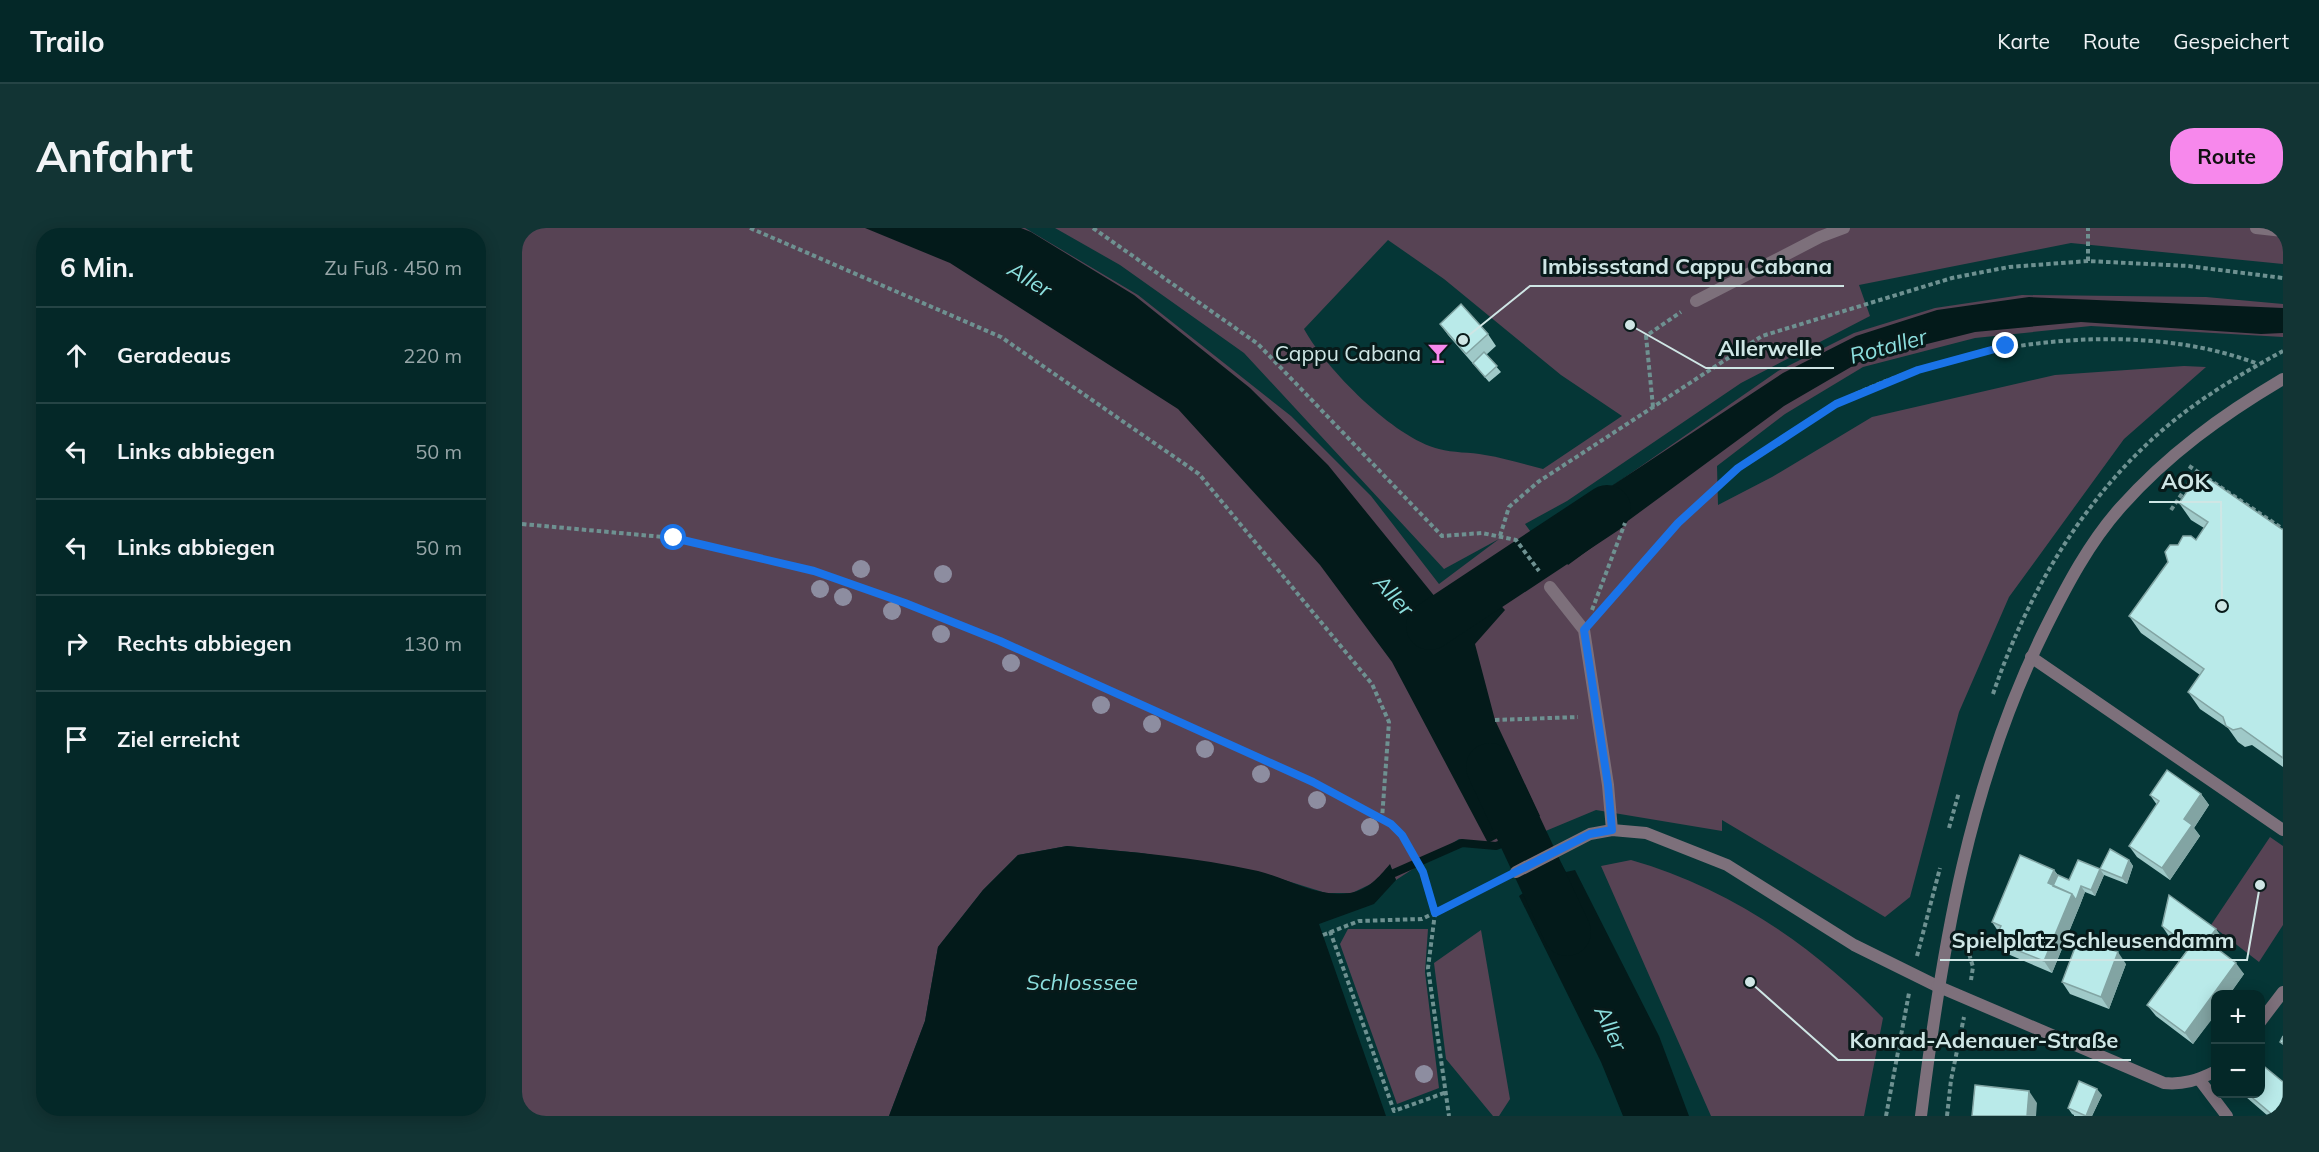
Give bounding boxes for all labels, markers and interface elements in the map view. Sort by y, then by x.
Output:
text: Trailo [30,24,105,59]
text: Karte [1997,28,2050,54]
text: Route [2083,28,2140,54]
text: Gespeichert [2173,28,2289,54]
button: Route [2170,128,2283,184]
text: Anfahrt [36,130,193,183]
callout: Imbissstand Cappu Cabana [1530,246,1844,286]
text: 6 Min. [60,251,134,284]
text: Imbissstand Cappu Cabana [1542,252,1832,280]
water label: Aller [1002,254,1058,304]
text: Zu Fuß · 450 m [324,255,462,280]
water label: Rotaller [1846,322,1931,370]
callout: Allerwelle [1706,328,1834,368]
route end [1992,332,2018,358]
text: Allerwelle [1718,334,1822,362]
icon: ahead [60,339,93,372]
place label: Cappu Cabana [1275,340,1421,366]
text: Geradeaus [117,341,231,369]
bar icon: Cappu Cabana [1426,341,1450,365]
text: 220 m [403,343,462,368]
icon: left [60,435,93,468]
text: Links abbiegen [117,437,275,465]
text: 50 m [415,439,462,464]
callout: AOK [2149,462,2221,502]
text: AOK [2161,467,2210,495]
route start [660,524,686,550]
icon: left [60,531,93,564]
text: Links abbiegen [117,533,275,561]
text: 50 m [415,535,462,560]
water label: Aller [1367,568,1421,622]
icon: right [60,627,93,660]
text: Rechts abbiegen [117,629,292,657]
text: 130 m [403,631,462,656]
icon: arrive [60,723,93,756]
text: Ziel erreicht [117,725,240,753]
callout: Spielplatz Schleusendamm [1940,920,2247,960]
text: Spielplatz Schleusendamm [1951,926,2235,954]
water label: Schlosssee [1026,968,1138,996]
map controls [2211,990,2265,1098]
button: + [2211,990,2265,1044]
water label: Aller [1588,1000,1634,1056]
callout: Konrad-Adenauer-Straße [1838,1020,2131,1060]
text: Konrad-Adenauer-Straße [1850,1026,2118,1054]
button: − [2211,1044,2265,1098]

